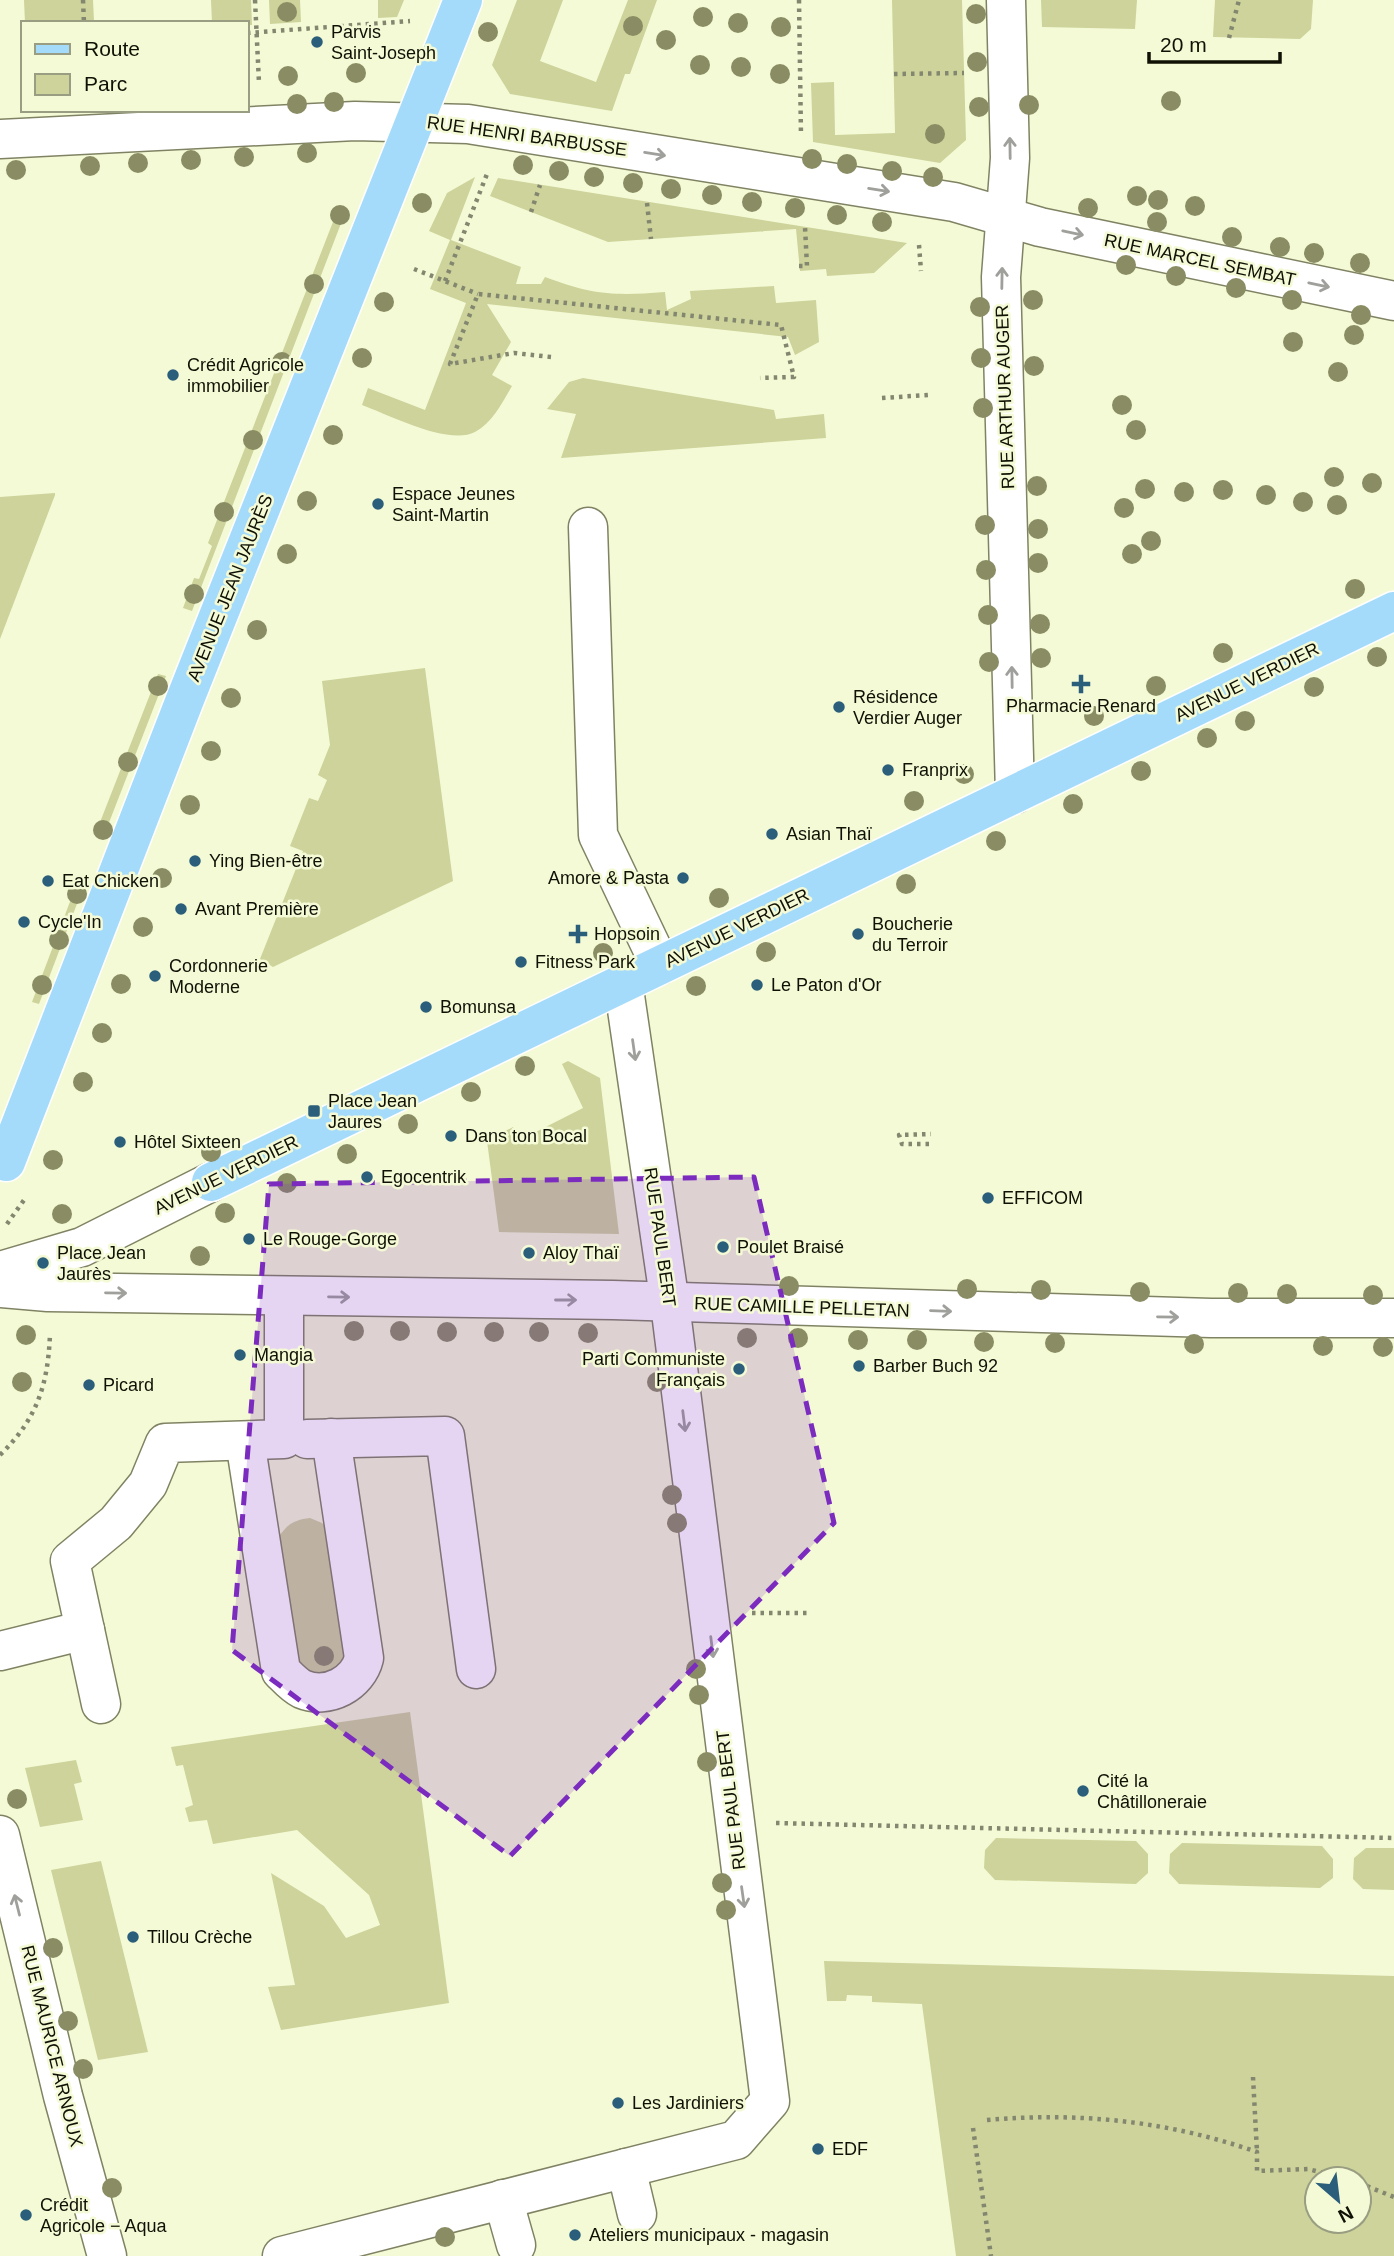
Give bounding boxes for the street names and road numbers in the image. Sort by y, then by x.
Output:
street label: RUE HENRI BARBUSSE [426,112,628,160]
street label: RUE MARCEL SEMBAT [1103,230,1297,290]
street label: RUE ARTHUR AUGER [992,304,1018,490]
street label: AVENUE JEAN JAURÈS [183,492,277,684]
street label: AVENUE VERDIER [1172,638,1322,726]
street label: AVENUE VERDIER [662,884,812,972]
street label: AVENUE VERDIER [151,1131,301,1219]
street label: RUE PAUL BERT [640,1166,680,1308]
street label: RUE CAMILLE PELLETAN [694,1293,910,1321]
street label: RUE PAUL BERT [712,1729,750,1871]
street label: RUE MAURICE ARNOUX [17,1943,87,2149]

